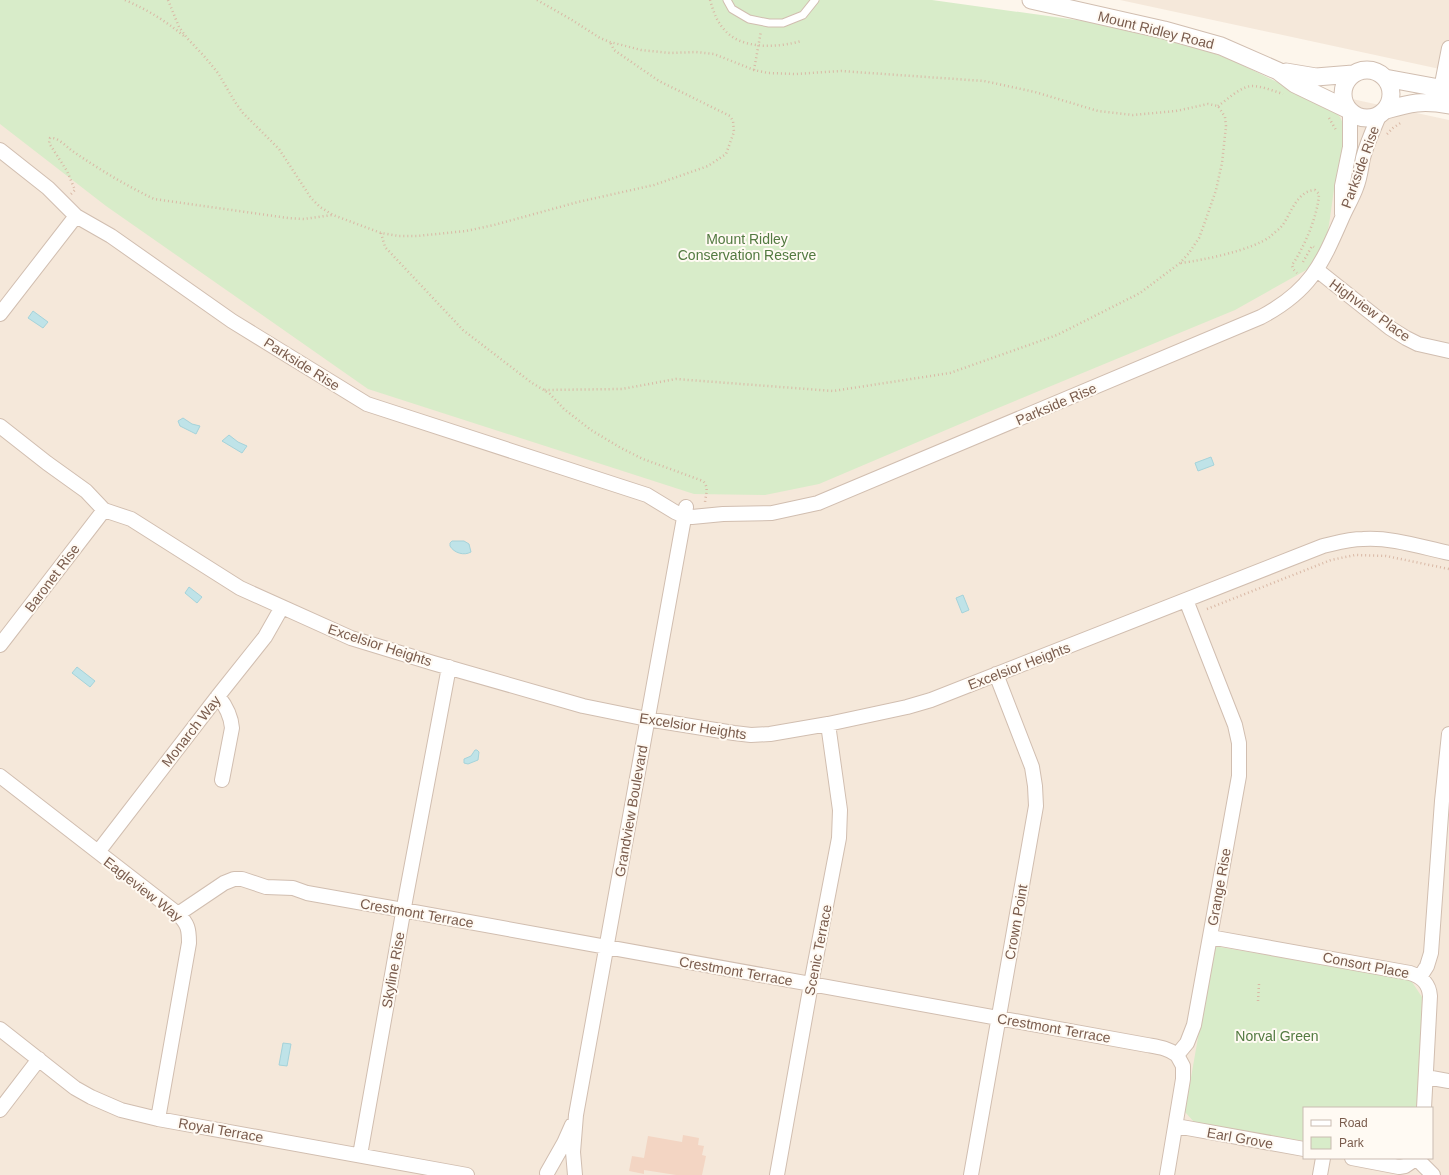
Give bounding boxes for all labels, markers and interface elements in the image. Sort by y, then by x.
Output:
street label: Mount Ridley Road [1096,8,1216,52]
street label: Parkside Rise [1338,123,1382,210]
park label: Mount Ridley Conservation Reserve [678,231,816,263]
street label: Highview Place [1327,275,1414,345]
street label: Parkside Rise [261,334,343,394]
street label: Parkside Rise [1013,380,1099,428]
street label: Baronet Rise [21,541,83,615]
street label: Excelsior Heights [326,621,434,669]
street label: Excelsior Heights [966,639,1072,693]
street label: Monarch Way [158,692,224,770]
street label: Excelsior Heights [638,710,748,742]
street label: Grandview Boulevard [611,744,651,878]
street label: Grange Rise [1204,847,1234,927]
street label: Eagleview Way [101,853,185,925]
street label: Crown Point [1001,883,1031,961]
street label: Crestmont Terrace [359,895,475,931]
street label: Scenic Terrace [801,903,835,997]
street label: Skyline Rise [378,930,408,1009]
street label: Consort Place [1321,949,1411,981]
street label: Crestmont Terrace [678,953,794,989]
street label: Crestmont Terrace [996,1010,1112,1046]
park label: Norval Green [1235,1028,1319,1044]
legend [1303,1107,1433,1159]
street label: Royal Terrace [177,1115,265,1145]
text: Road [1339,1116,1368,1130]
street label: Earl Grove [1206,1124,1275,1152]
text: Park [1339,1136,1365,1150]

